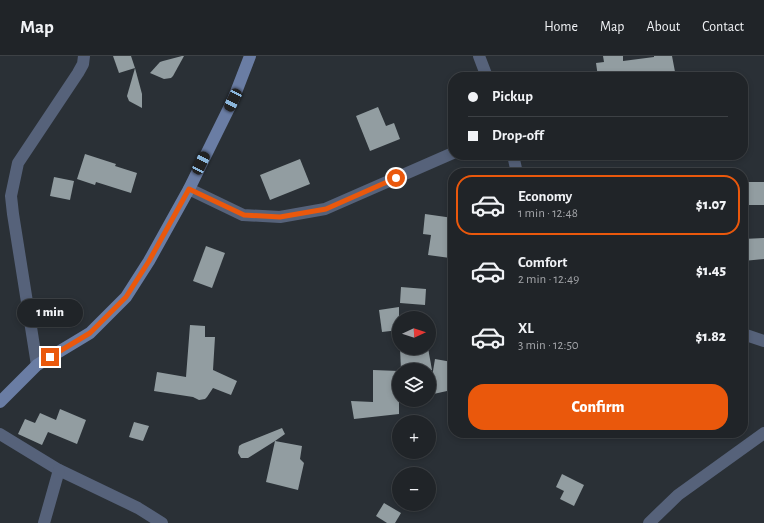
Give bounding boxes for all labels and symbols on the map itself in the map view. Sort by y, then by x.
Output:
car [222,87,244,113]
car [190,150,212,176]
route start [387,169,405,187]
callout: 1 min [17,299,83,327]
north arrow [392,311,436,355]
route end [41,348,59,366]

